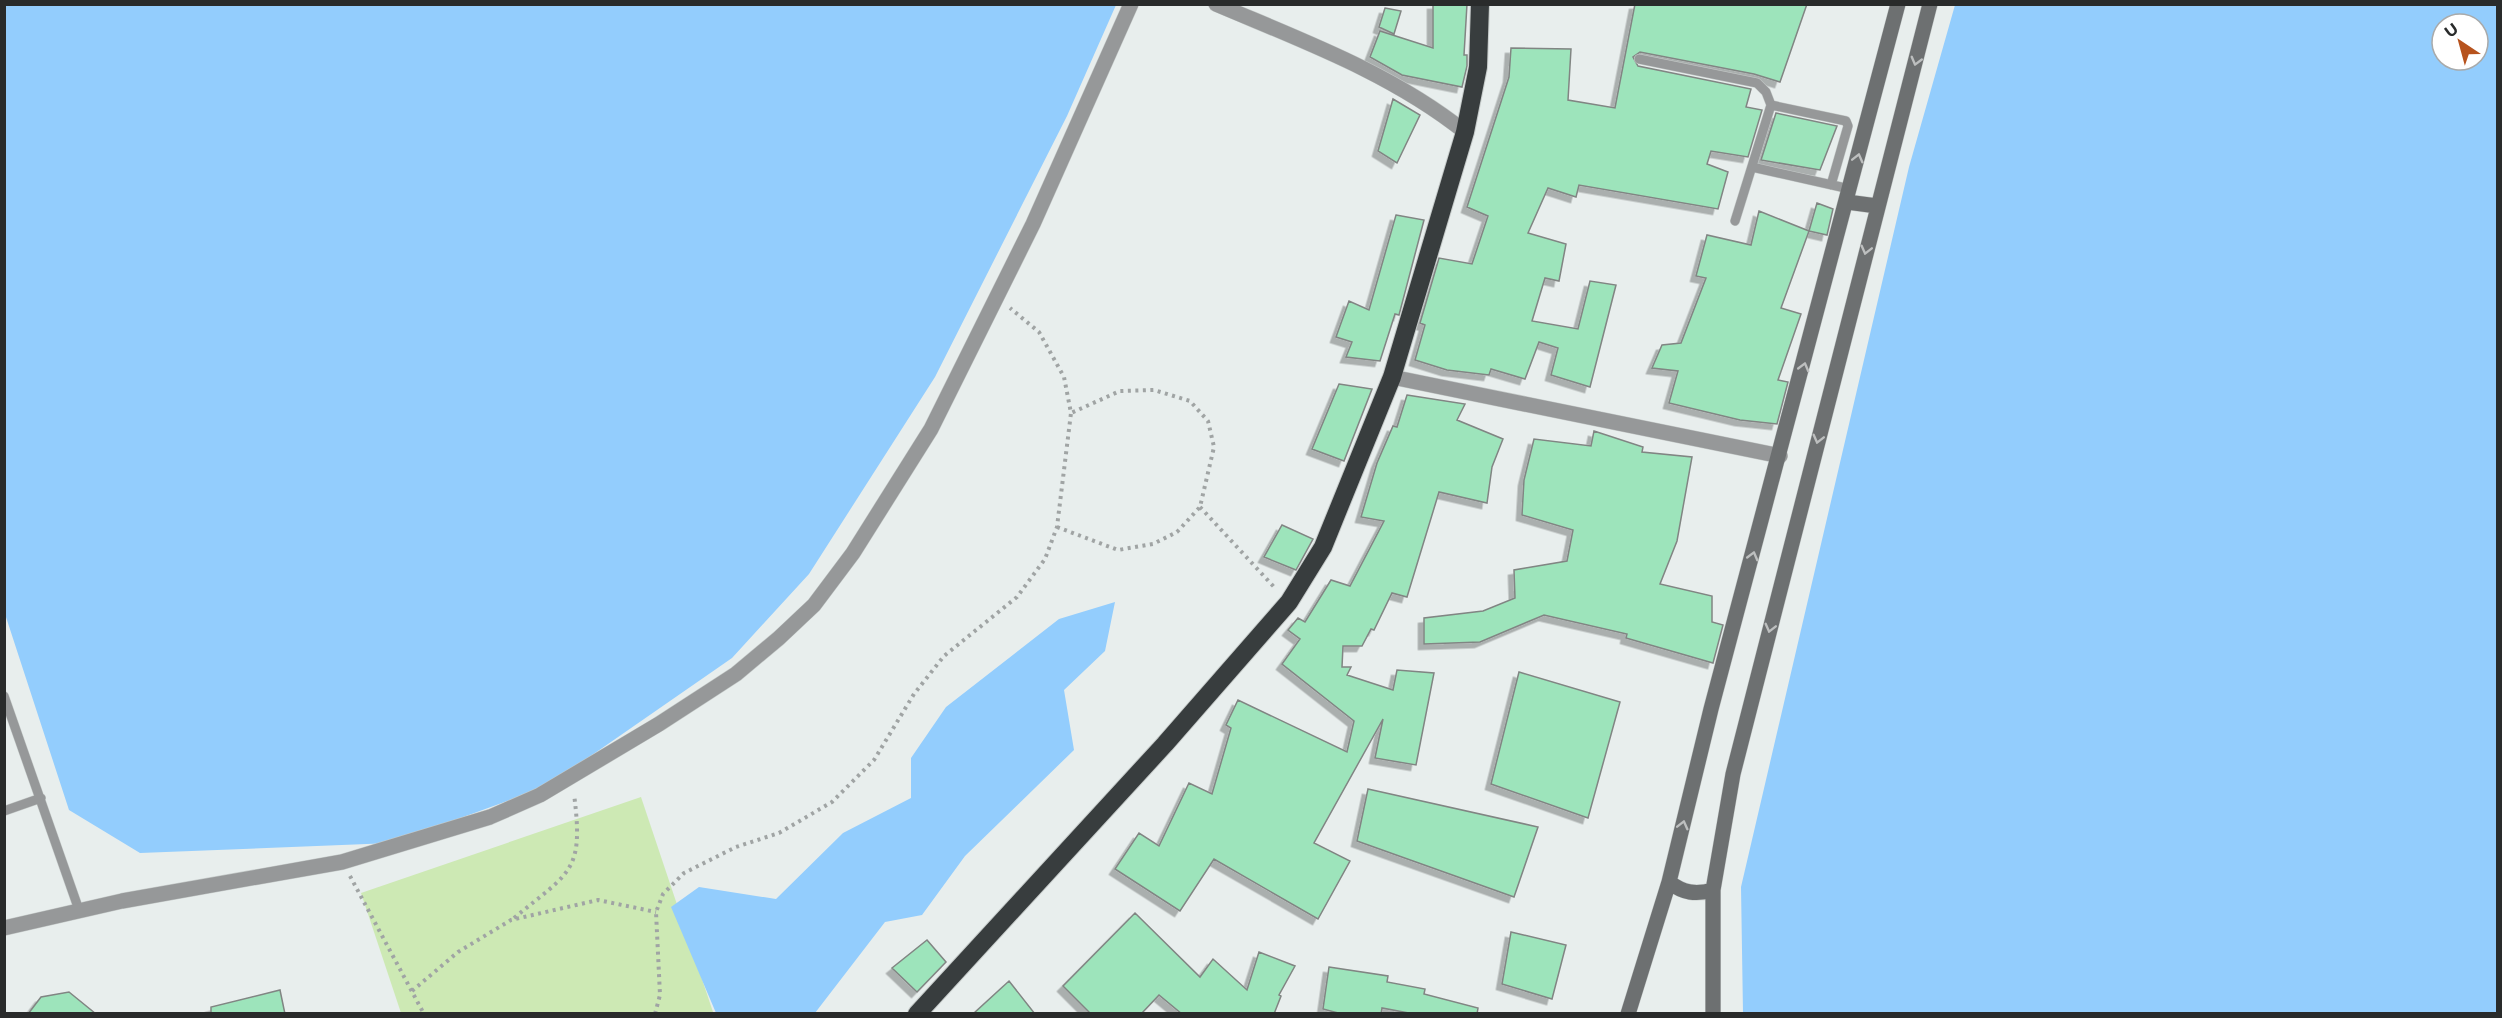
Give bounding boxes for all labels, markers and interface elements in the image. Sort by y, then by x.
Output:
north arrow [2430,12,2490,72]
text: U [2441,19,2462,42]
one-way arrow [1910,56,1923,66]
one-way arrow [1851,153,1863,164]
one-way arrow [1861,245,1874,255]
one-way arrow [1796,362,1809,372]
one-way arrow [1812,433,1825,443]
one-way arrow [1746,551,1759,561]
one-way arrow [1764,622,1777,632]
one-way arrow [1675,821,1688,831]

